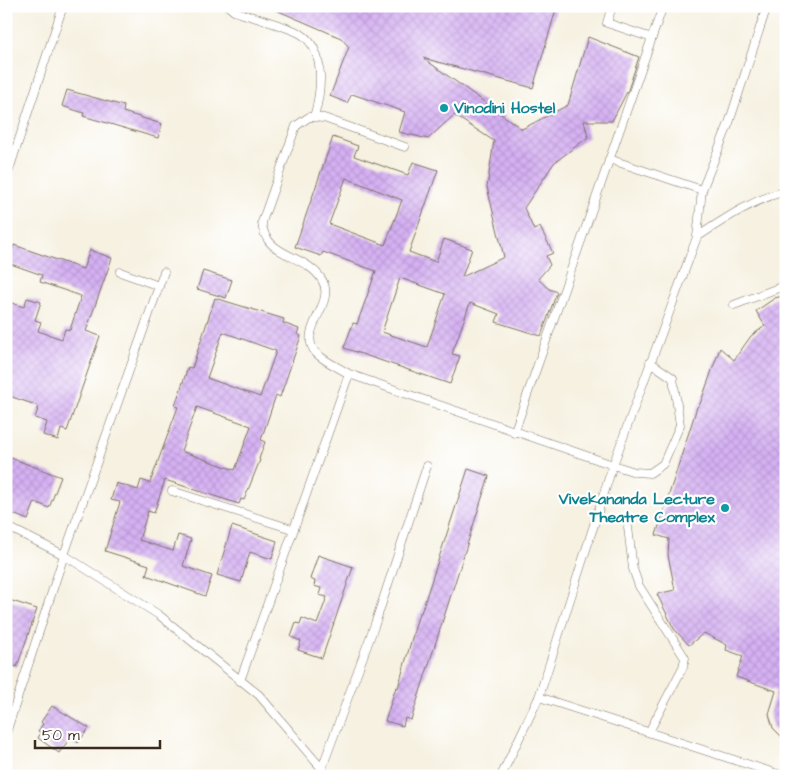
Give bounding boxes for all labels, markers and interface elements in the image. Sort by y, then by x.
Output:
place label: Vinodini Hostel [453,97,556,119]
marker: Vinodini Hostel [438,102,450,114]
place label: Vivekananda Lecture Theatre Complex [558,488,715,528]
marker: Vivekananda Lecture Theatre Complex [719,502,731,514]
scale bar [35,717,160,749]
text: 50 m [42,725,80,746]

